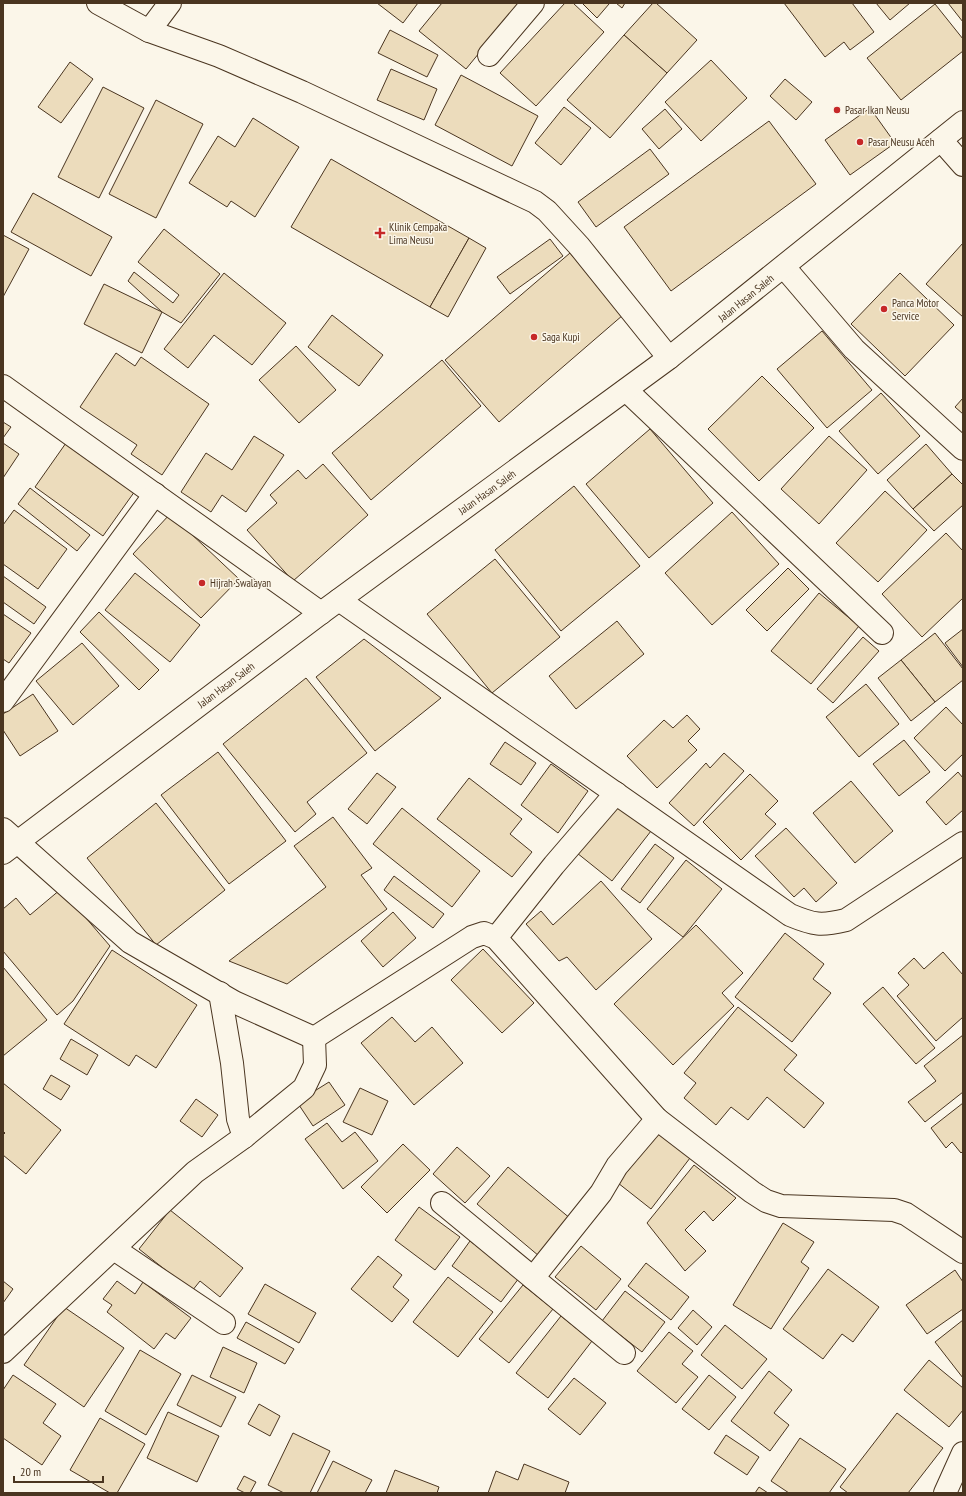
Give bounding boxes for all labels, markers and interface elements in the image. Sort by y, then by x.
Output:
place label: Pasar Ikan Neusu [845,103,910,117]
marker: Pasar Ikan Neusu [832,105,842,115]
place label: Pasar Neusu Aceh [868,135,935,149]
marker: Pasar Neusu Aceh [855,137,865,147]
place label: Klinik Cempaka Lima Neusu [389,220,447,247]
marker: Klinik Cempaka Lima Neusu [374,227,386,239]
street label: Jalan Hasan Saleh [714,271,777,325]
place label: Panca Motor Service [892,296,939,323]
marker: Panca Motor Service [879,304,889,314]
place label: Saga Kupi [542,330,580,344]
marker: Saga Kupi [529,332,539,342]
street label: Jalan Hasan Saleh [455,466,519,518]
place label: Hijrah Swalayan [210,576,271,590]
marker: Hijrah Swalayan [197,578,207,588]
street label: Jalan Hasan Saleh [194,659,257,712]
scale bar [14,1458,103,1484]
text: 20 m [20,1464,41,1479]

